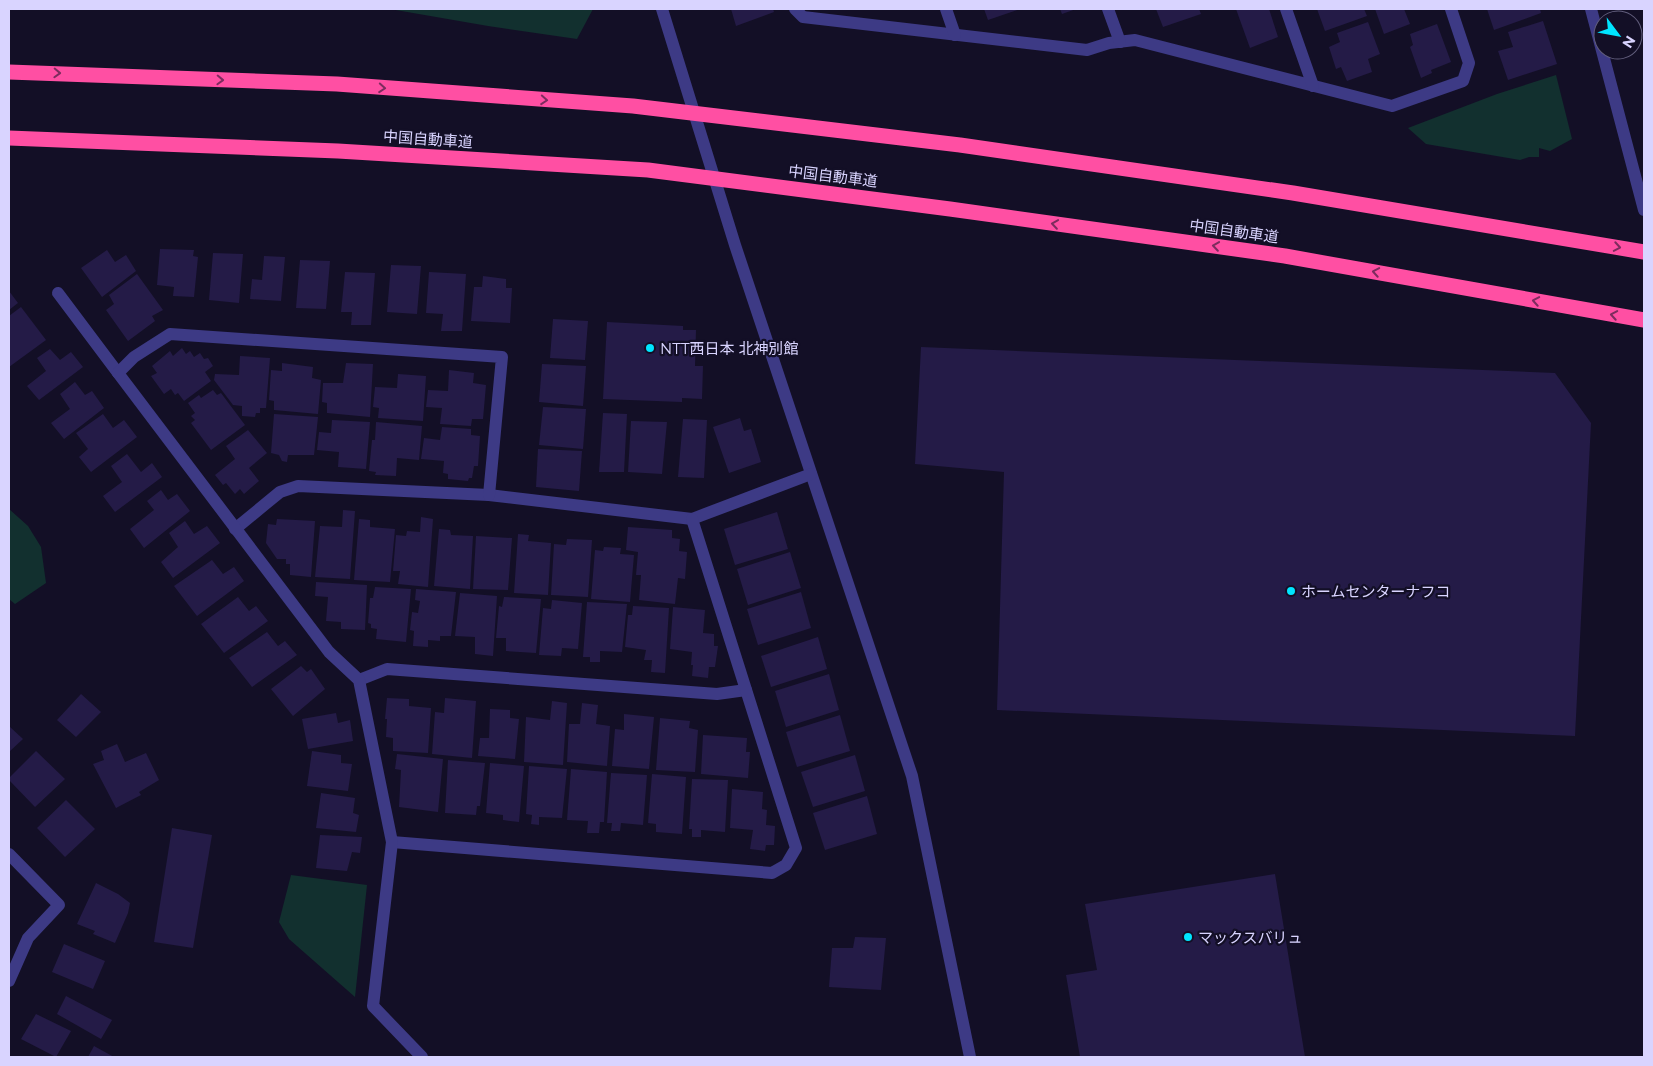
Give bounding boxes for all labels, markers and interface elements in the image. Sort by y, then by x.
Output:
north arrow [1593,10,1643,60]
text: N [1618,32,1640,51]
one-way arrow [54,68,62,79]
one-way arrow [216,74,224,85]
one-way arrow [378,82,386,93]
one-way arrow [540,94,548,105]
street label: 中国自動車道 [382,126,474,152]
street label: 中国自動車道 [787,161,879,191]
street label: 中国自動車道 [1188,215,1280,247]
one-way arrow [1051,219,1060,229]
one-way arrow [1212,241,1220,252]
one-way arrow [1612,241,1621,251]
one-way arrow [1372,267,1381,278]
one-way arrow [1532,296,1541,306]
one-way arrow [1610,310,1619,320]
place label: NTT西日本 北神別館 [660,339,799,358]
marker: NTT西日本 北神別館 [644,342,656,354]
place label: ホームセンターナフコ [1301,582,1451,601]
marker: ホームセンターナフコ [1285,585,1297,597]
place label: マックスバリュ [1198,928,1303,947]
marker: マックスバリュ [1182,931,1194,943]

